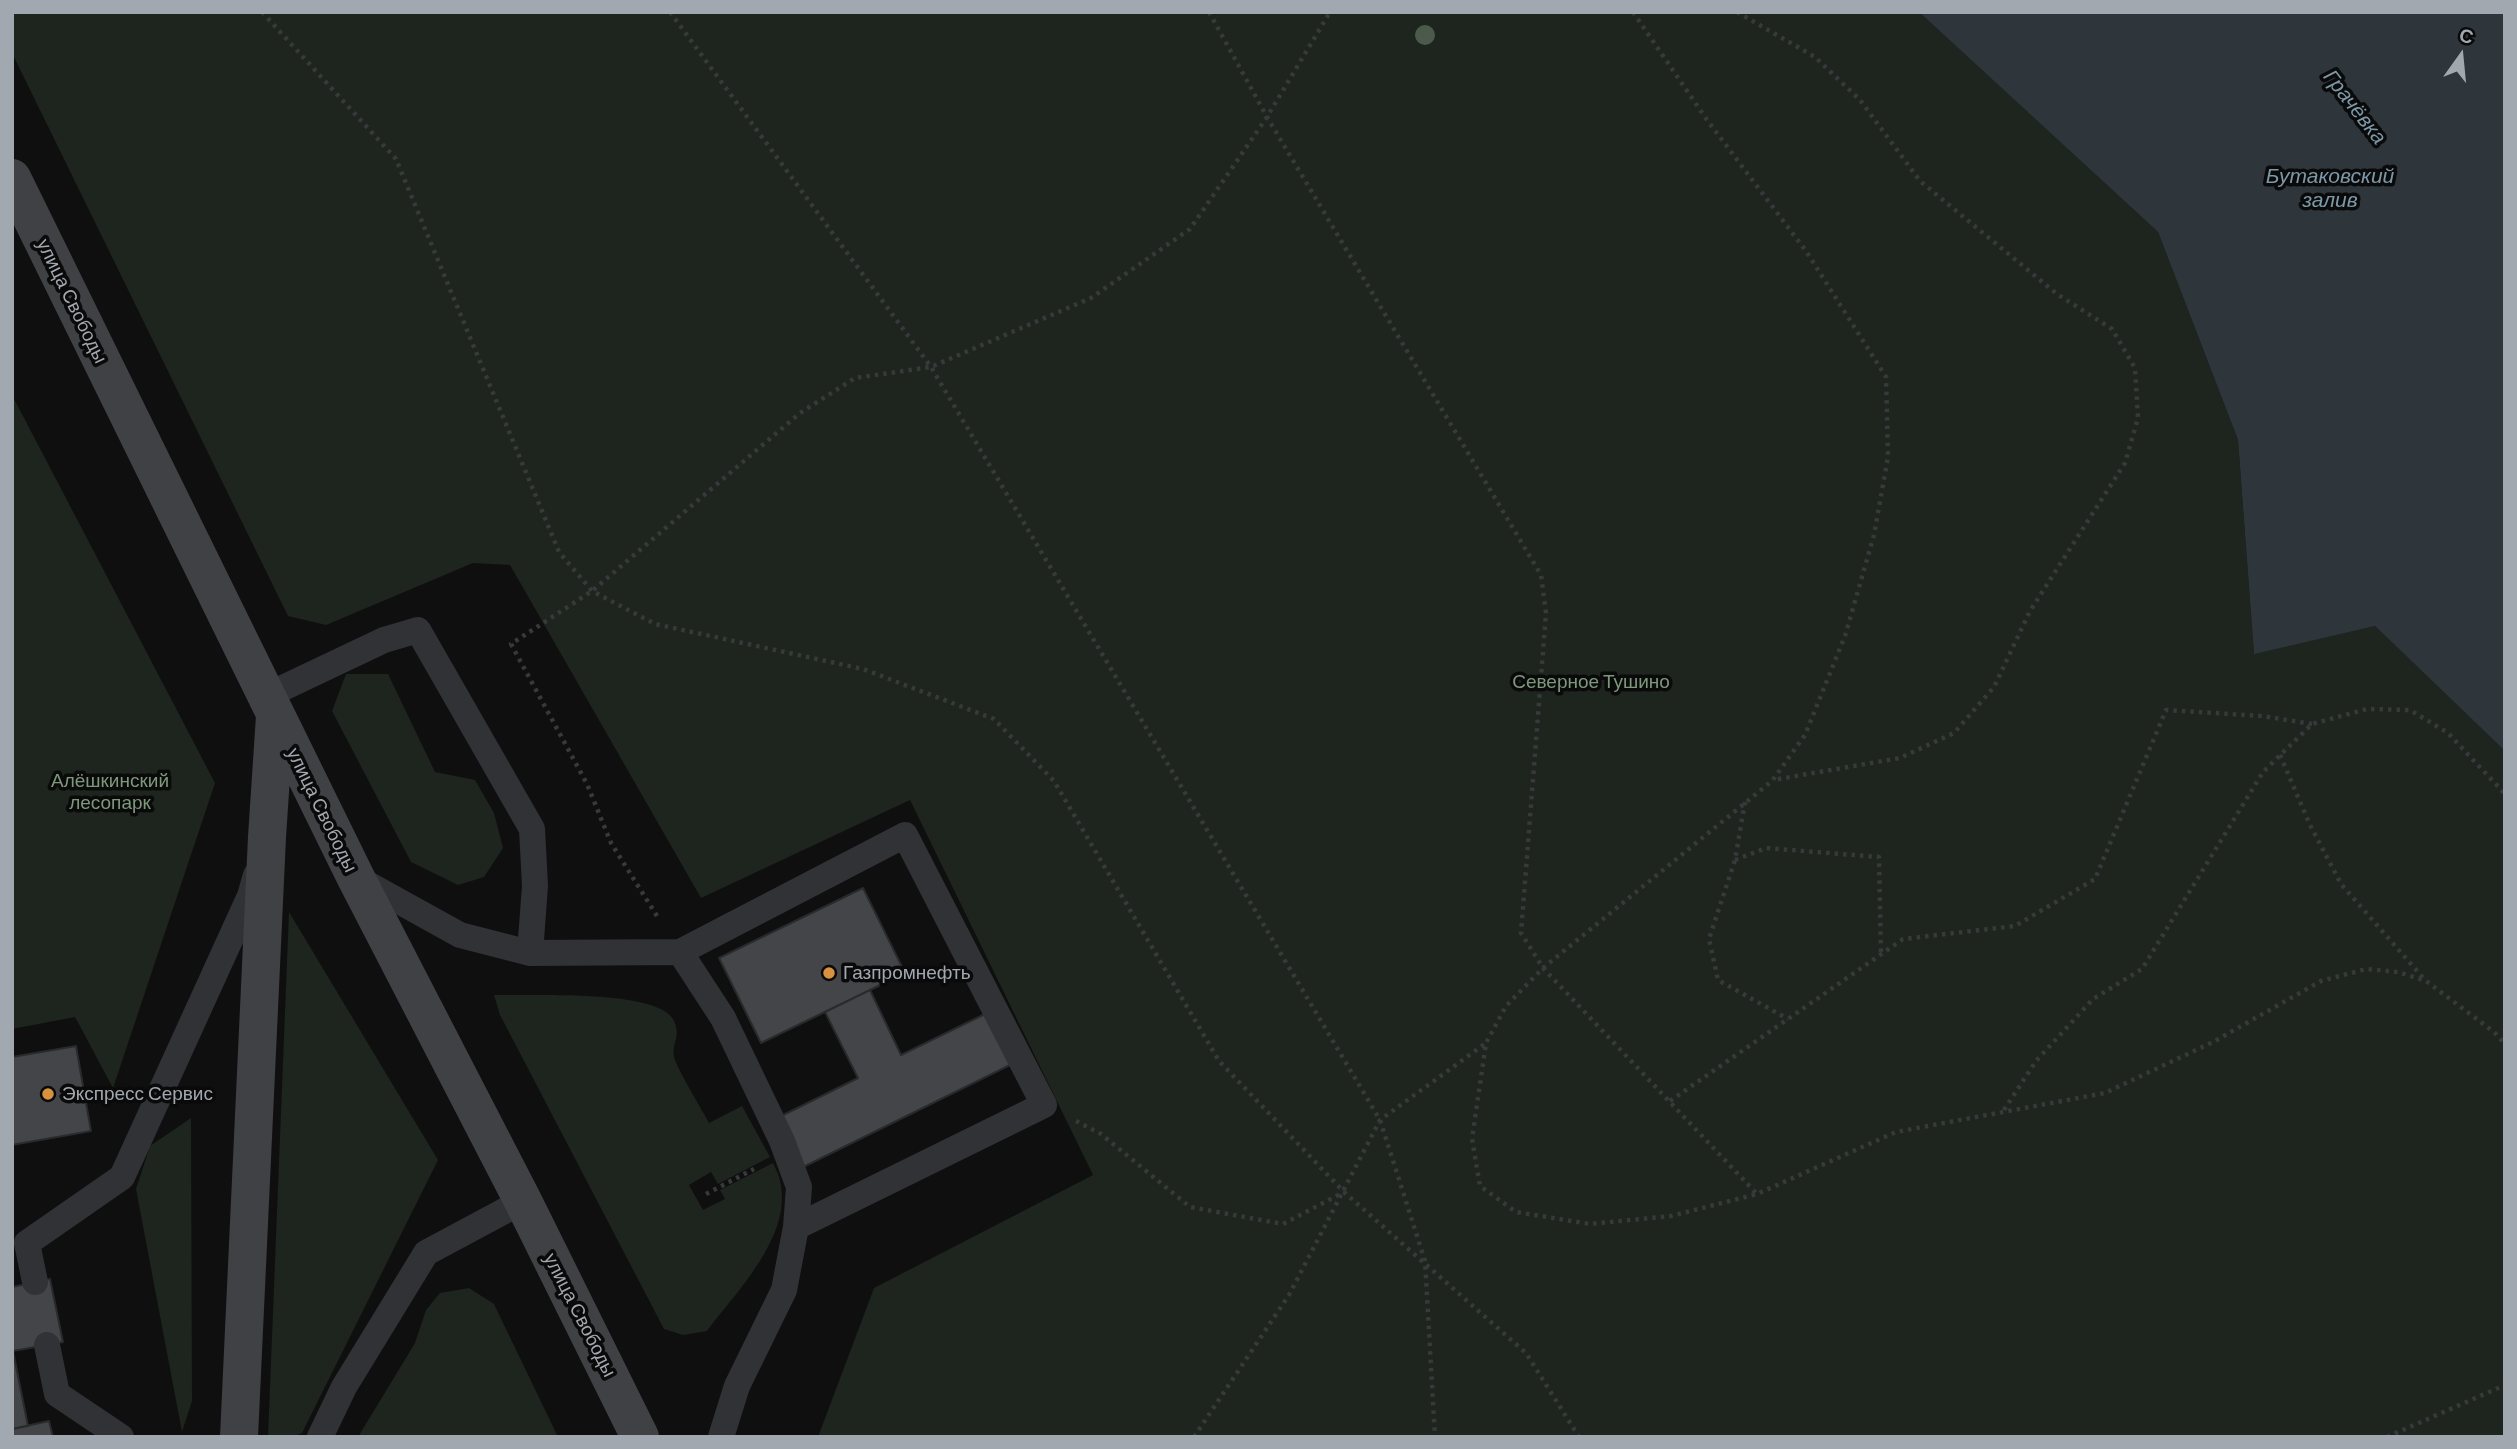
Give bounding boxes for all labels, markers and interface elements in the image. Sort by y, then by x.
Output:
north arrow [2426,21,2496,91]
text: С [2457,22,2476,48]
water label: Грачёвка [2318,65,2392,149]
water label: Бутаковский залив [2266,163,2394,213]
street label: улица Свободы [32,235,112,367]
park label: Северное Тушино [1512,671,1670,693]
street label: улица Свободы [282,744,362,876]
park label: Алёшкинский лесопарк [51,770,169,814]
place label: Газпромнефть [843,962,971,984]
marker: Газпромнефть [821,965,837,981]
place label: Экспресс Сервис [62,1083,213,1105]
marker: Экспресс Сервис [40,1086,56,1102]
street label: улица Свободы [539,1249,621,1381]

